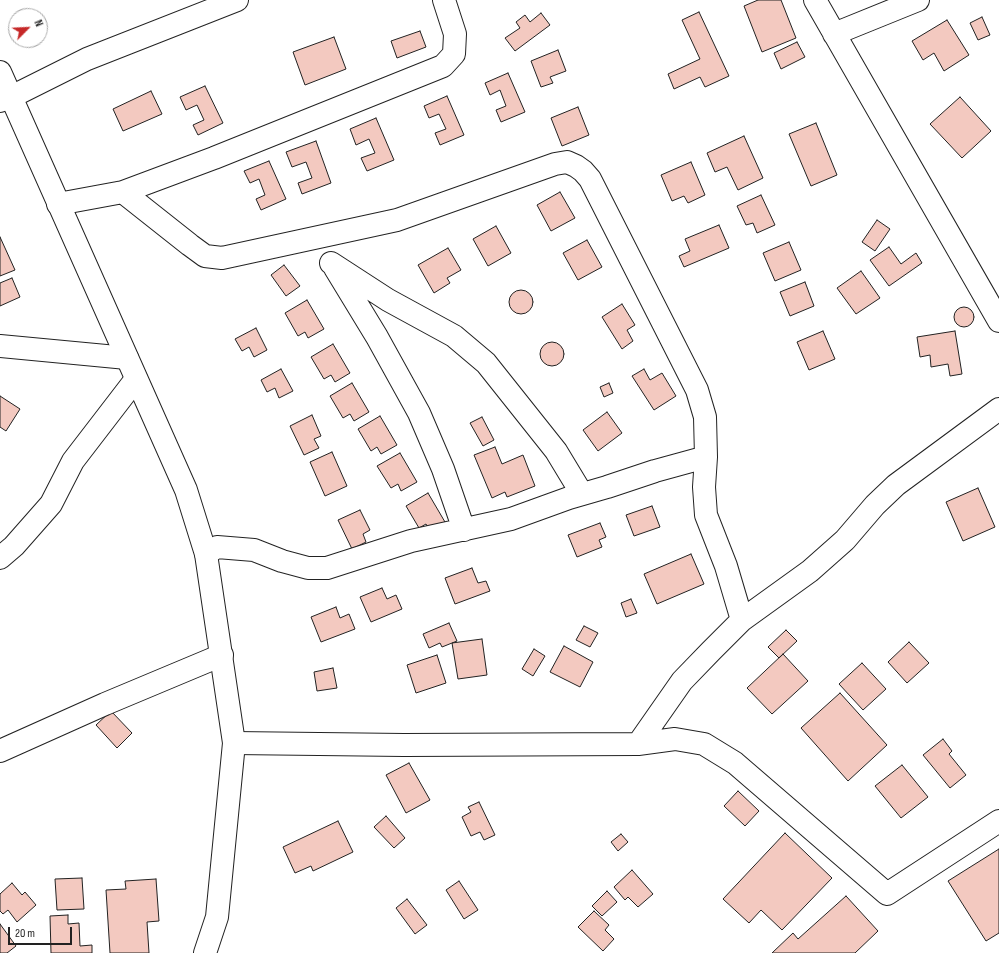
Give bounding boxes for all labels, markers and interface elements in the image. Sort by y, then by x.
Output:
north arrow [8,8,48,48]
text: N [31,18,46,29]
scale bar [10,919,74,945]
text: 20 m [15,926,35,941]

